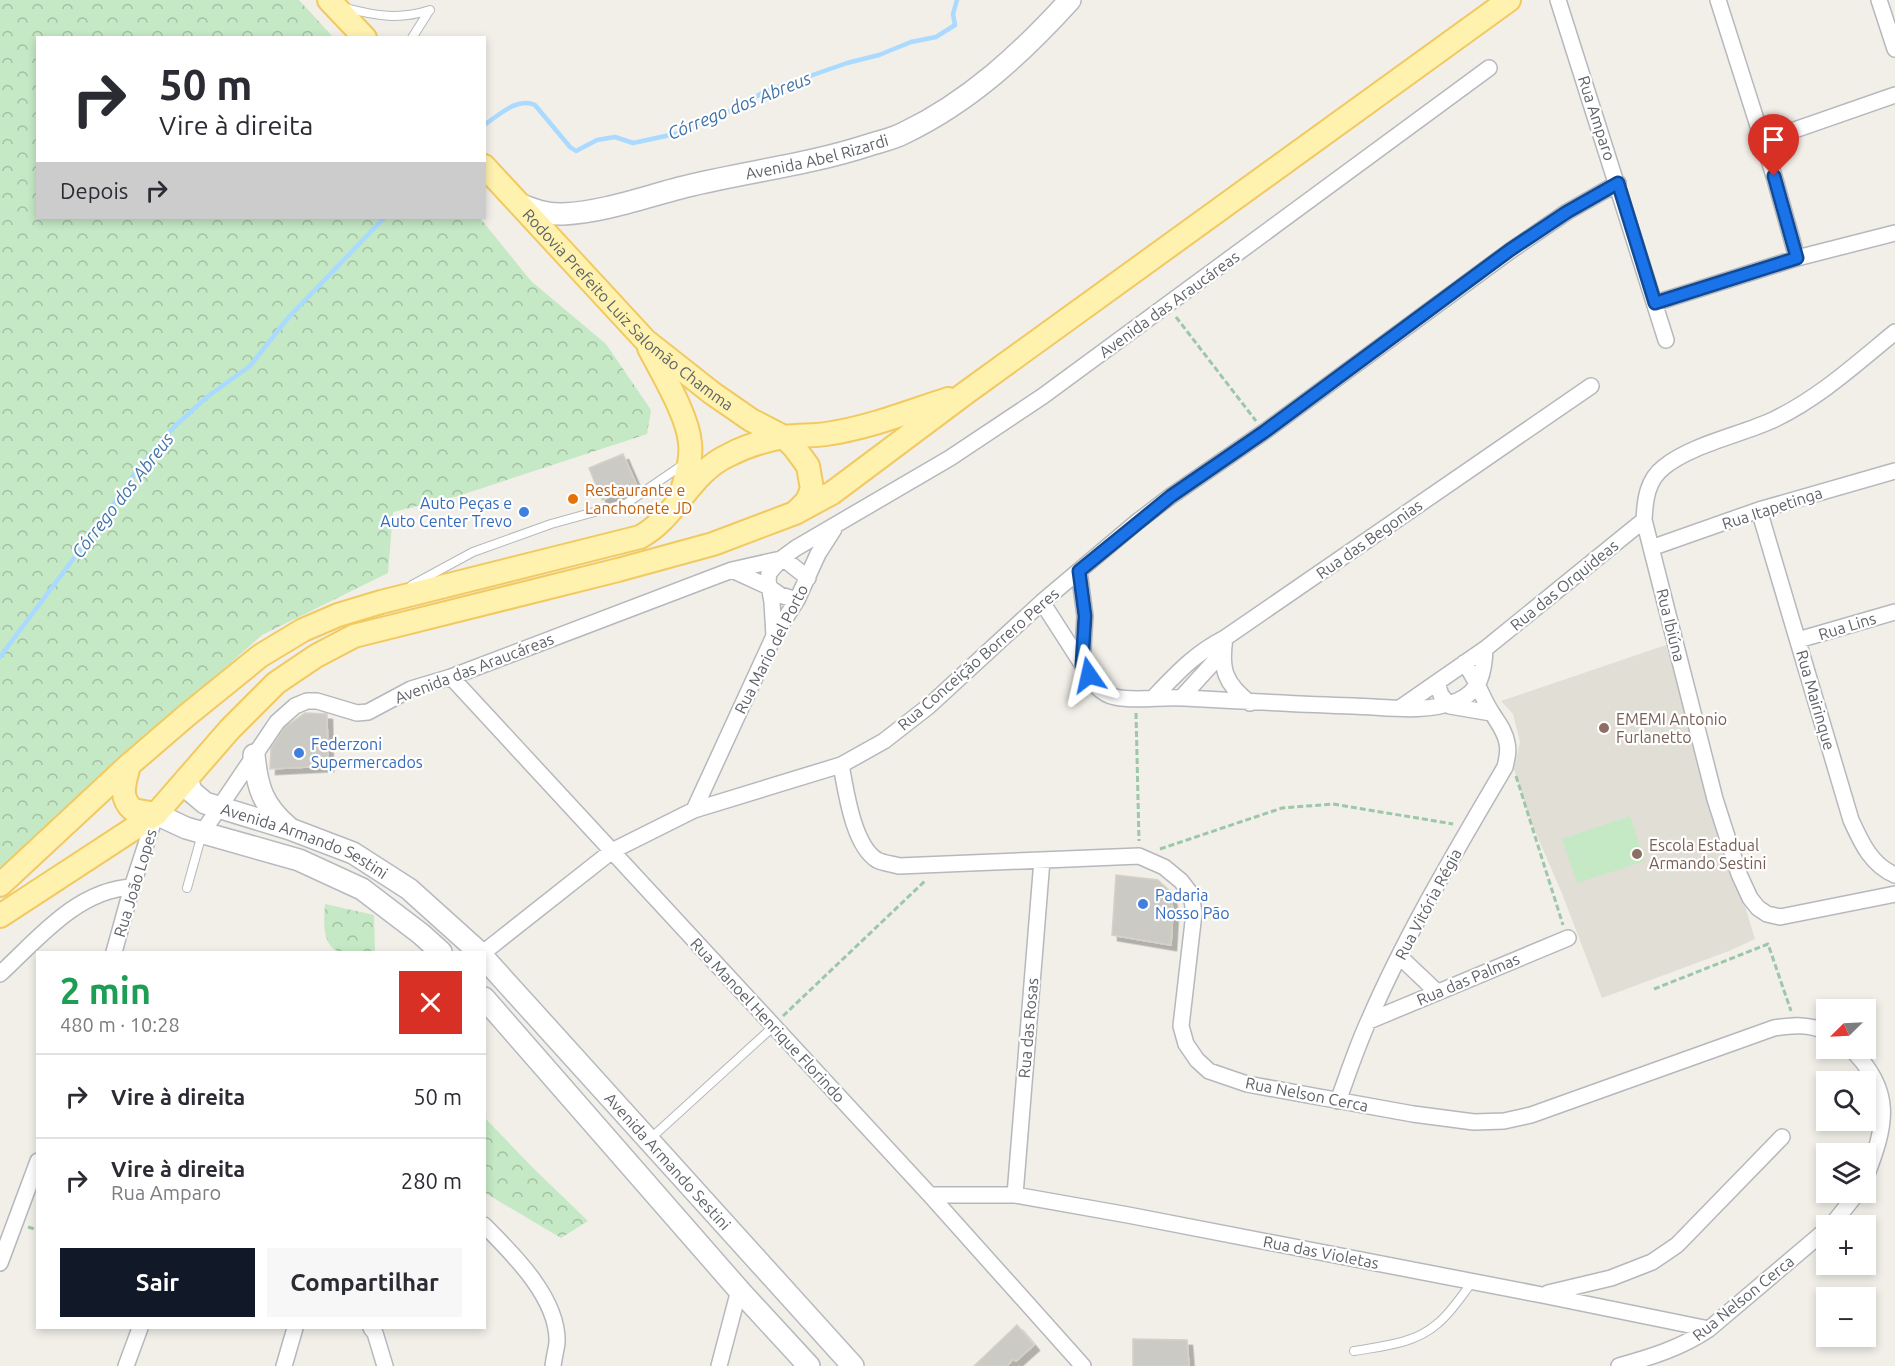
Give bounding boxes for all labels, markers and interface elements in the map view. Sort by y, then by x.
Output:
icon: right [60,60,138,138]
text: 50 m [159,61,253,108]
water label: Córrego dos Abreus [664,67,814,143]
street label: Rua Amparo [1575,73,1619,163]
text: Vire à direita [159,110,313,140]
pin [1748,114,1799,176]
icon: arrive [1757,123,1790,156]
street label: Avenida Abel Rizardi [744,131,890,183]
icon: right [140,174,173,207]
text: Depois [60,178,128,203]
street label: Rodovia Prefeito Luiz Salomão Chamma [519,205,737,414]
street label: Avenida das Araucáreas [1095,247,1243,361]
water label: Córrego dos Abreus [67,428,177,561]
place label: Restaurante e Lanchonete JD [585,481,692,517]
street label: Rua Itapetinga [1720,483,1824,533]
marker: Restaurante e Lanchonete JD [566,492,580,506]
place label: Auto Peças e Auto Center Trevo [380,494,512,530]
street label: Rua das Begonias [1313,496,1425,582]
marker: Auto Peças e Auto Center Trevo [517,505,531,519]
street label: Rua das Orquideas [1506,536,1622,634]
street label: Rua Mario del Porto [731,581,811,717]
street label: Rua Conceição Borrero Peres [894,584,1062,734]
street label: Rua Ibiúna [1653,587,1689,663]
street label: Rua Lins [1816,609,1878,643]
street label: Avenida das Araucáreas [392,629,556,707]
position arrow [1057,643,1121,707]
street label: Rua Mairinque [1793,648,1839,752]
place label: EMEMI Antonio Furlanetto [1616,710,1727,746]
marker: EMEMI Antonio Furlanetto [1597,721,1611,735]
place label: Federzoni Supermercados [311,735,423,771]
marker: Federzoni Supermercados [292,746,306,760]
street label: Avenida Armando Sestini [219,799,391,882]
street label: Rua João Lopes [110,827,160,939]
place label: Escola Estadual Armando Sestini [1649,836,1766,872]
street label: Rua Vitória Régia [1391,845,1465,963]
marker: Escola Estadual Armando Sestini [1630,847,1644,861]
place label: Padaria Nosso Pão [1155,886,1230,922]
marker: Padaria Nosso Pão [1136,897,1150,911]
street label: Rua Manoel Henrique Florindo [687,934,849,1106]
street label: Rua das Palmas [1414,949,1522,1009]
text: 2 min [60,970,151,1011]
button: close [399,971,462,1034]
street label: Rua das Rosas [1015,977,1041,1079]
north arrow [1816,999,1876,1059]
map controls [1816,999,1876,1347]
text: 480 m · 10:28 [60,1013,180,1036]
button: search [1816,1071,1876,1131]
street label: Rua Nelson Cerca [1244,1073,1370,1115]
icon: right [60,1080,93,1113]
text: Vire à direita [111,1084,245,1109]
text: 50 m [413,1084,462,1109]
street label: Avenida Armando Sestini [601,1089,734,1233]
button: layers [1816,1143,1876,1203]
text: Vire à direita [111,1156,245,1181]
icon: right [60,1164,93,1197]
text: 280 m [401,1168,462,1193]
text: Rua Amparo [111,1181,221,1204]
button: + [1816,1215,1876,1275]
street label: Rua das Violetas [1262,1232,1380,1272]
button: Sair [60,1248,255,1317]
button: Compartilhar [267,1248,462,1317]
street label: Rua Nelson Cerca [1689,1252,1797,1344]
button: − [1816,1287,1876,1347]

